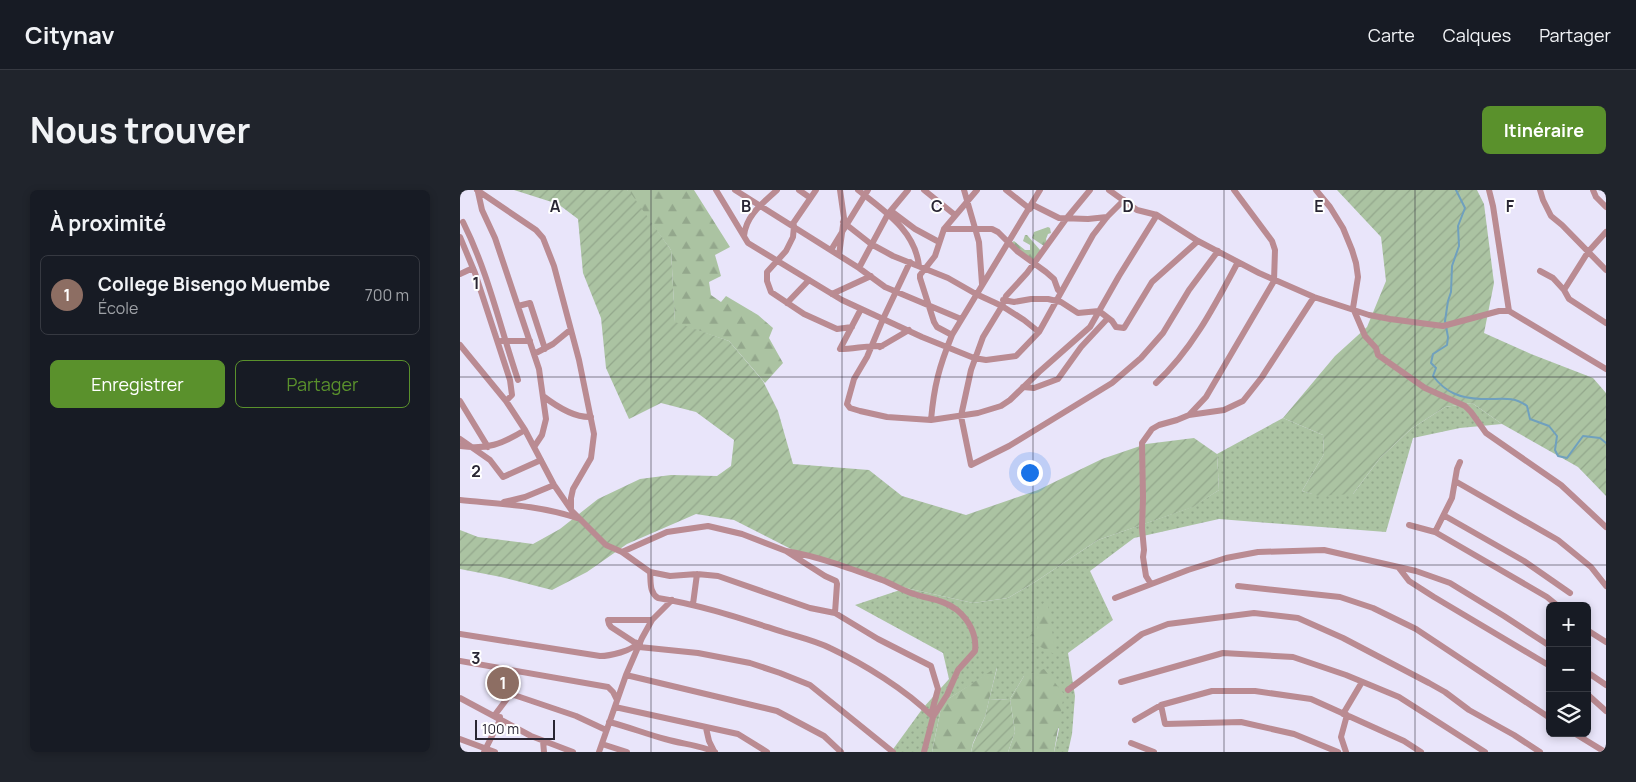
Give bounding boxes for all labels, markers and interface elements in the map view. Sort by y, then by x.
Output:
text: Citynav [25,18,115,51]
text: Carte [1368,23,1415,47]
text: Calques [1443,23,1511,47]
text: Partager [1539,23,1611,47]
text: Nous trouver [30,106,251,154]
button: Itinéraire [1482,106,1606,154]
text: A [550,195,561,217]
text: B [741,195,751,217]
text: C [931,195,943,217]
text: D [1122,195,1134,217]
text: E [1314,195,1324,217]
text: F [1506,195,1515,217]
text: À proximité [50,209,166,237]
text: College Bisengo Muembe [98,271,330,297]
text: 1 [472,272,480,294]
text: 1 [63,284,71,306]
text: 700 m [365,284,409,306]
text: École [98,297,138,319]
button: Enregistrer [50,360,225,408]
button: Partager [235,360,410,408]
text: 2 [471,460,481,482]
your location [1017,460,1043,486]
map controls [1546,602,1591,737]
button: + [1546,602,1591,647]
text: 3 [471,647,481,669]
button: − [1546,647,1591,692]
pin: 1 [487,664,519,702]
button: layers [1546,692,1591,737]
scale bar [475,717,555,740]
text: 100 m [482,719,519,738]

